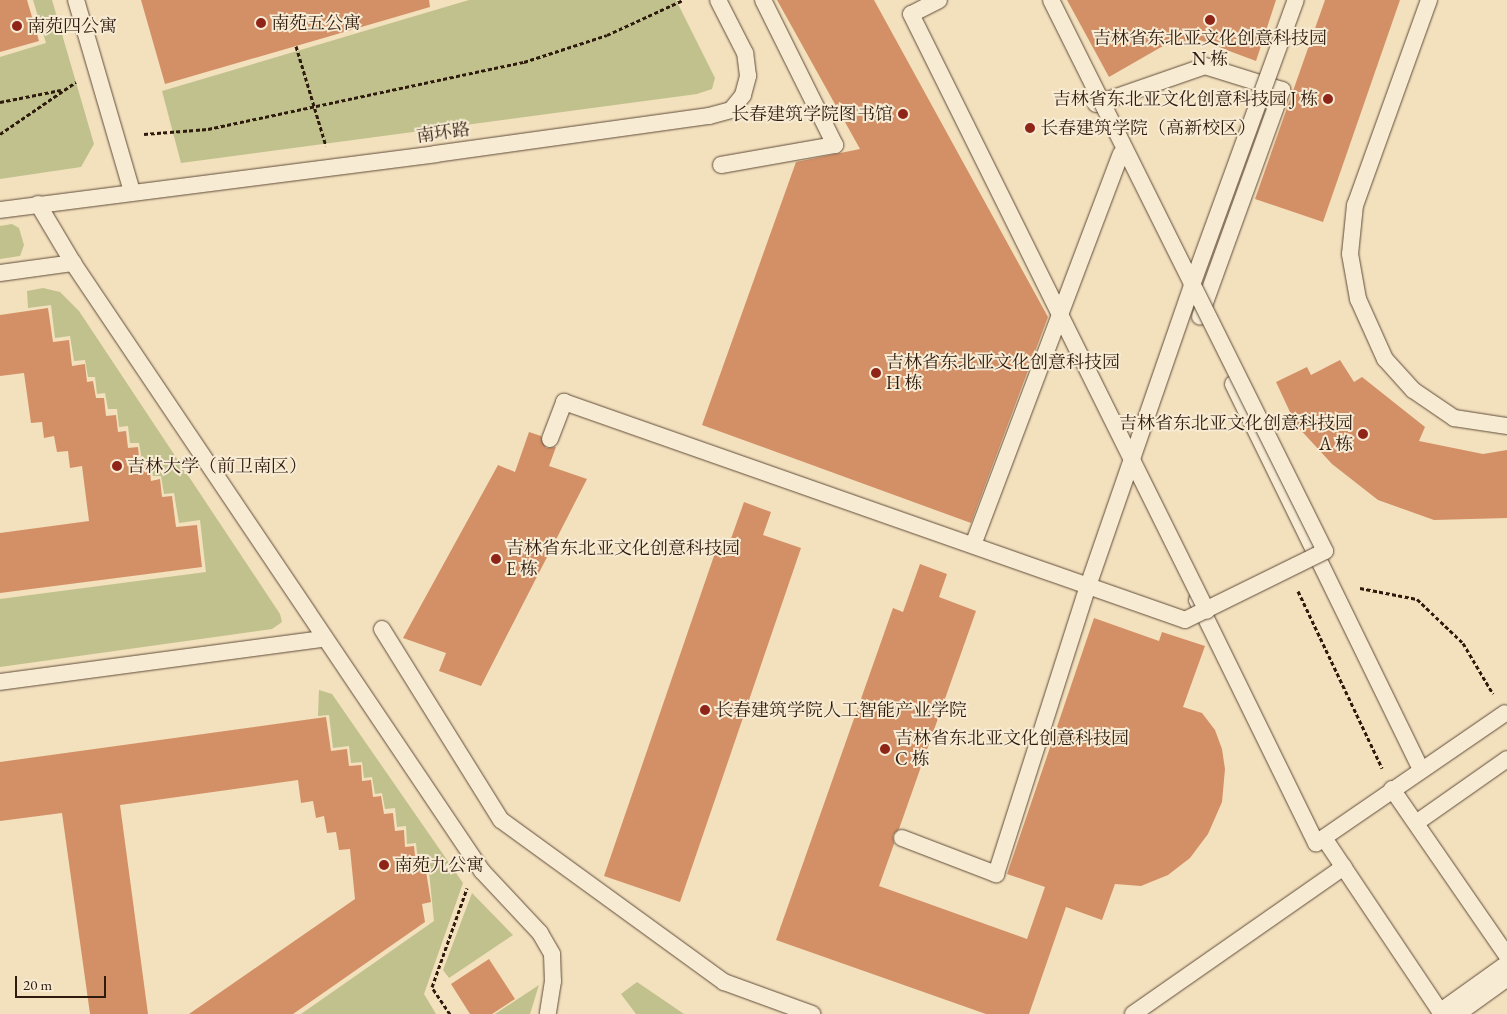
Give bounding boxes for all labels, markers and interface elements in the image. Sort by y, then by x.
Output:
place label: 南苑五公寓 [271,12,361,34]
marker: 吉林省东北亚文化创意科技园 N 栋 [1204,14,1216,26]
place label: 南苑四公寓 [27,15,117,37]
marker: 南苑五公寓 [255,17,267,29]
marker: 南苑四公寓 [11,20,23,32]
place label: 吉林省东北亚文化创意科技园 N 栋 [1093,28,1327,70]
place label: 吉林省东北亚文化创意科技园 J 栋 [1053,88,1318,110]
marker: 吉林省东北亚文化创意科技园 J 栋 [1322,93,1334,105]
place label: 长春建筑学院图书馆 [731,103,893,125]
marker: 长春建筑学院图书馆 [897,108,909,120]
place label: 长春建筑学院（高新校区） [1040,117,1256,139]
street label: 南环路 [415,119,471,147]
marker: 长春建筑学院（高新校区） [1024,122,1036,134]
place label: 吉林省东北亚文化创意科技园 H 栋 [886,352,1120,394]
marker: 吉林省东北亚文化创意科技园 H 栋 [870,367,882,379]
place label: 吉林省东北亚文化创意科技园 A 栋 [1119,413,1353,456]
marker: 吉林省东北亚文化创意科技园 A 栋 [1357,428,1369,440]
place label: 吉林大学（前卫南区） [127,455,307,477]
marker: 吉林大学（前卫南区） [111,460,123,472]
place label: 吉林省东北亚文化创意科技园 E 栋 [506,538,740,580]
marker: 吉林省东北亚文化创意科技园 E 栋 [490,553,502,565]
place label: 长春建筑学院人工智能产业学院 [715,699,967,721]
marker: 长春建筑学院人工智能产业学院 [699,704,711,716]
place label: 吉林省东北亚文化创意科技园 C 栋 [895,728,1129,771]
marker: 吉林省东北亚文化创意科技园 C 栋 [879,743,891,755]
place label: 南苑九公寓 [394,854,484,876]
marker: 南苑九公寓 [378,859,390,871]
scale bar [18,966,109,998]
text: 20 m [23,975,52,994]

